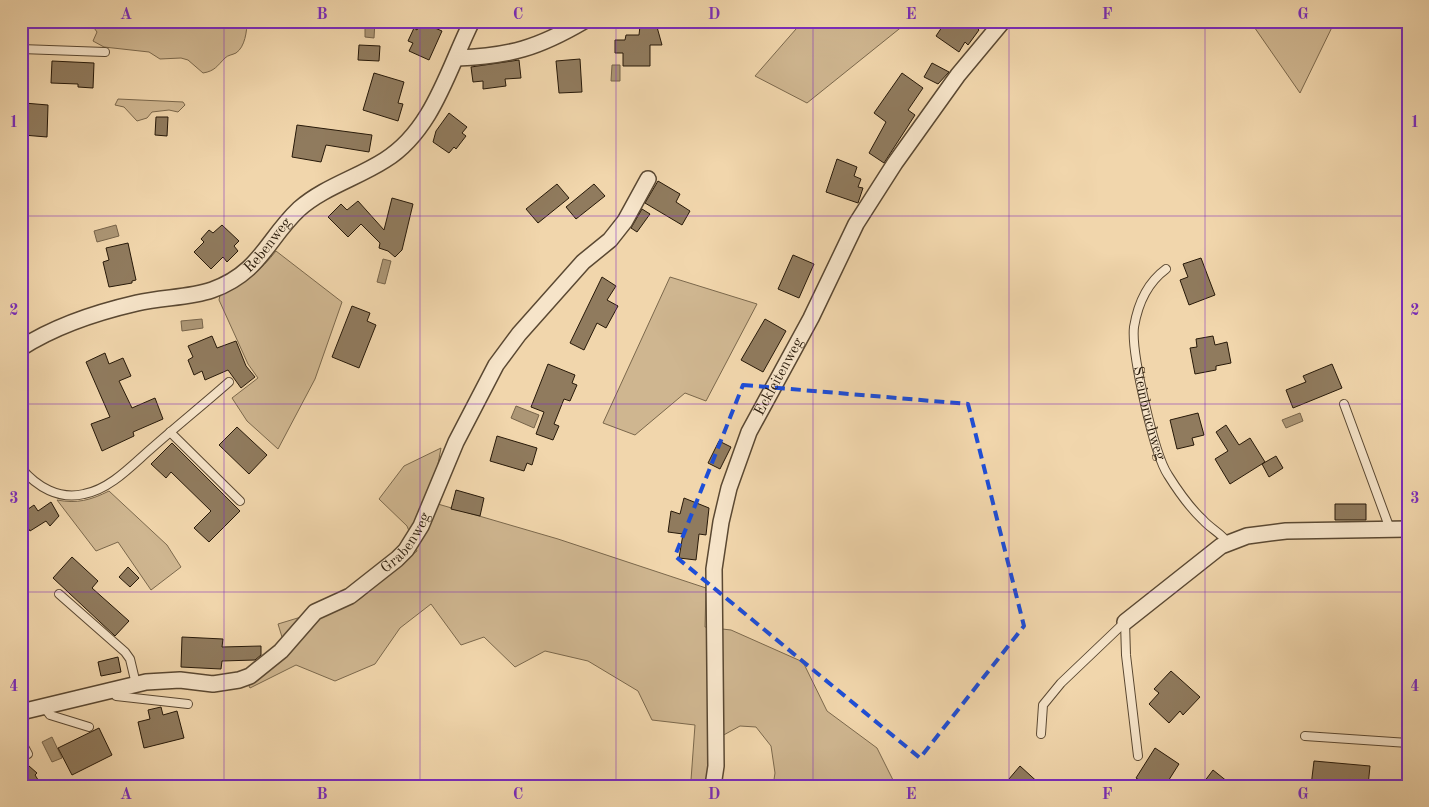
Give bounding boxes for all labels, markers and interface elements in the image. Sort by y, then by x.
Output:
text: A [120,7,132,23]
text: B [316,7,328,23]
text: C [513,7,523,23]
text: D [708,7,720,23]
text: E [905,7,917,23]
text: F [1102,7,1113,23]
text: G [1297,7,1309,23]
text: 1 [9,115,19,131]
text: 1 [1410,115,1420,131]
street label: Rebenweg [241,215,294,276]
text: 2 [9,303,19,319]
text: 2 [1410,303,1420,319]
street label: Eckleitenweg [752,335,806,418]
street label: Steinbruchweg [1130,365,1168,462]
text: 3 [9,491,19,507]
text: 3 [1410,491,1420,507]
street label: Grabenweg [378,510,433,576]
text: 4 [9,679,19,695]
text: 4 [1410,679,1420,695]
text: A [120,787,132,803]
text: B [316,787,328,803]
text: C [513,787,523,803]
text: D [708,787,720,803]
text: E [905,787,917,803]
text: F [1102,787,1113,803]
text: G [1297,787,1309,803]

